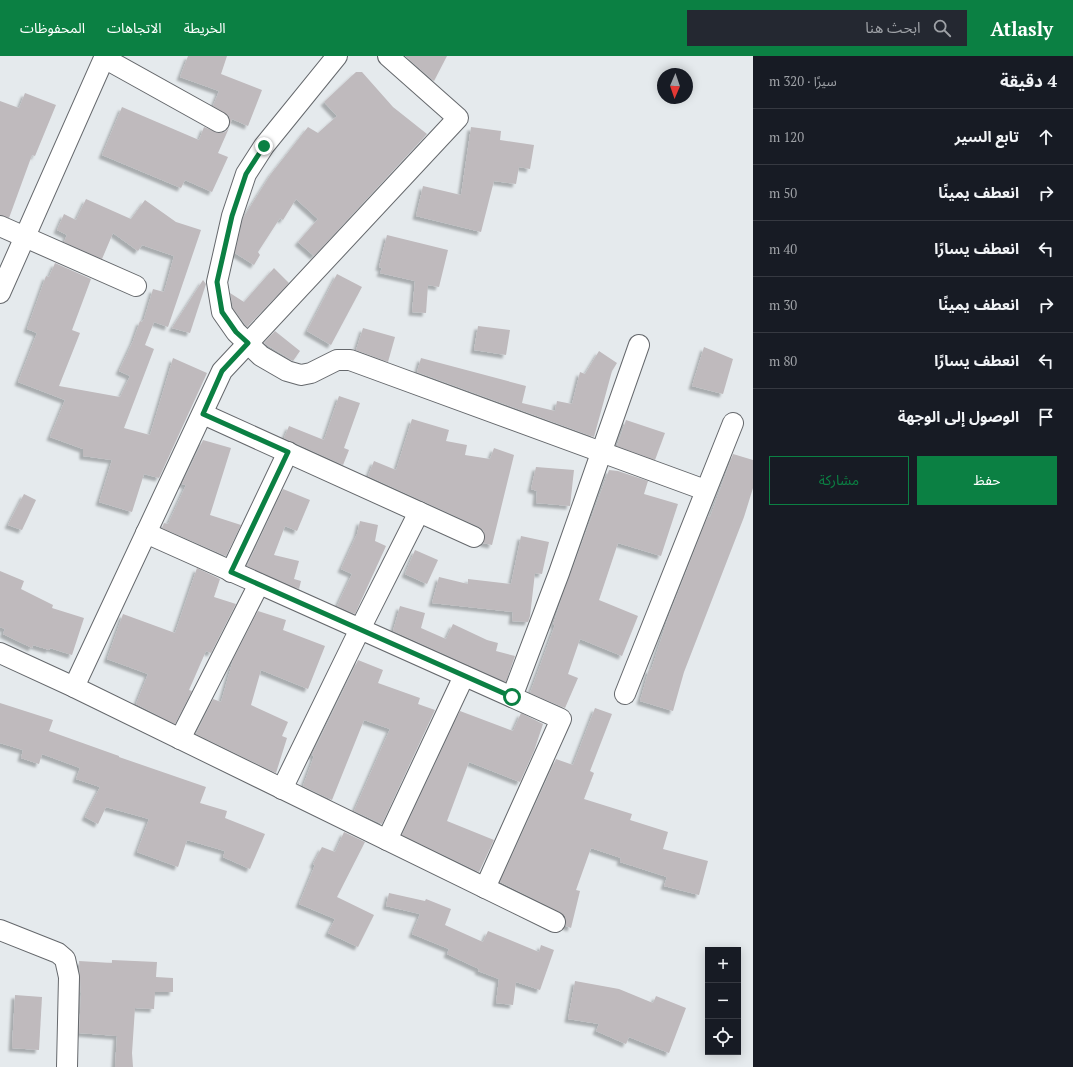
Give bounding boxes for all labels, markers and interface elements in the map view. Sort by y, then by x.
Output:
search box [687,10,967,46]
text: Atlasly [991,16,1053,41]
text: ابحث هنا [865,17,921,37]
icon: search [931,17,953,39]
text: المحفوظات [20,18,85,37]
text: الاتجاهات [107,18,162,37]
text: الخريطة [184,18,226,37]
north arrow [657,68,693,104]
text: 4 دقيقة [1000,69,1057,92]
text: سيرًا · 320 m [769,72,837,90]
text: تابع السير [955,126,1019,146]
icon: ahead [1035,126,1057,148]
text: 120 m [769,128,804,146]
route end [255,137,273,155]
text: انعطف يمينًا [938,182,1019,202]
icon: right [1035,182,1057,204]
text: 50 m [769,184,797,202]
text: انعطف يسارًا [934,238,1019,258]
icon: left [1035,238,1057,260]
text: 40 m [769,240,797,258]
text: انعطف يمينًا [938,294,1019,314]
icon: right [1035,294,1057,316]
text: 30 m [769,296,797,314]
text: انعطف يسارًا [934,350,1019,370]
icon: left [1035,350,1057,372]
text: 80 m [769,352,797,370]
text: الوصول إلى الوجهة [898,406,1019,426]
icon: arrive [1035,406,1057,428]
button: مشاركة [769,456,909,505]
button: حفظ [917,456,1057,505]
route start [503,688,521,706]
map controls [705,947,741,1055]
button: + [705,947,741,983]
button: − [705,983,741,1019]
button: locate [705,1019,741,1055]

